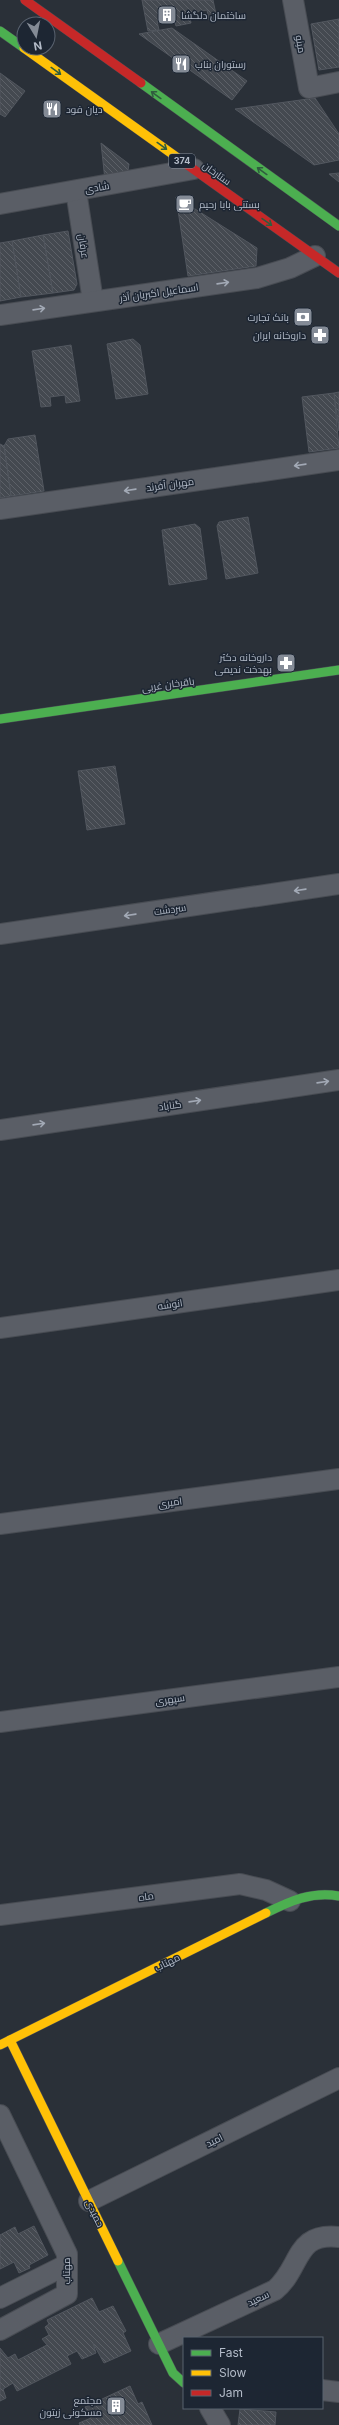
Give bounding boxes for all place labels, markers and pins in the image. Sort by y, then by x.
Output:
building icon: ساختمان دلگشا [156,4,178,26]
place label: ساختمان دلگشا [181,9,246,22]
restaurant icon: رستوران بناب [170,53,192,75]
place label: رستوران بناب [195,58,246,71]
restaurant icon: دیان فود [41,98,63,120]
place label: دیان فود [66,103,103,116]
cafe icon: بستنی بابا رحیم [174,193,196,215]
place label: بستنی بابا رحیم [199,198,260,212]
bank icon: بانک تجارت [292,306,314,328]
place label: بانک تجارت [248,311,289,323]
pharmacy icon: داروخانه ایران [309,324,331,346]
place label: داروخانه ایران [253,329,306,342]
place label: داروخانه دکتر بهدخت ندیمی [215,651,272,676]
pharmacy icon: داروخانه دکتر بهدخت ندیمی [275,652,297,674]
place label: مجتمع مسکونی زیتون [40,2394,102,2419]
building icon: مجتمع مسکونی زیتون [105,2395,127,2417]

